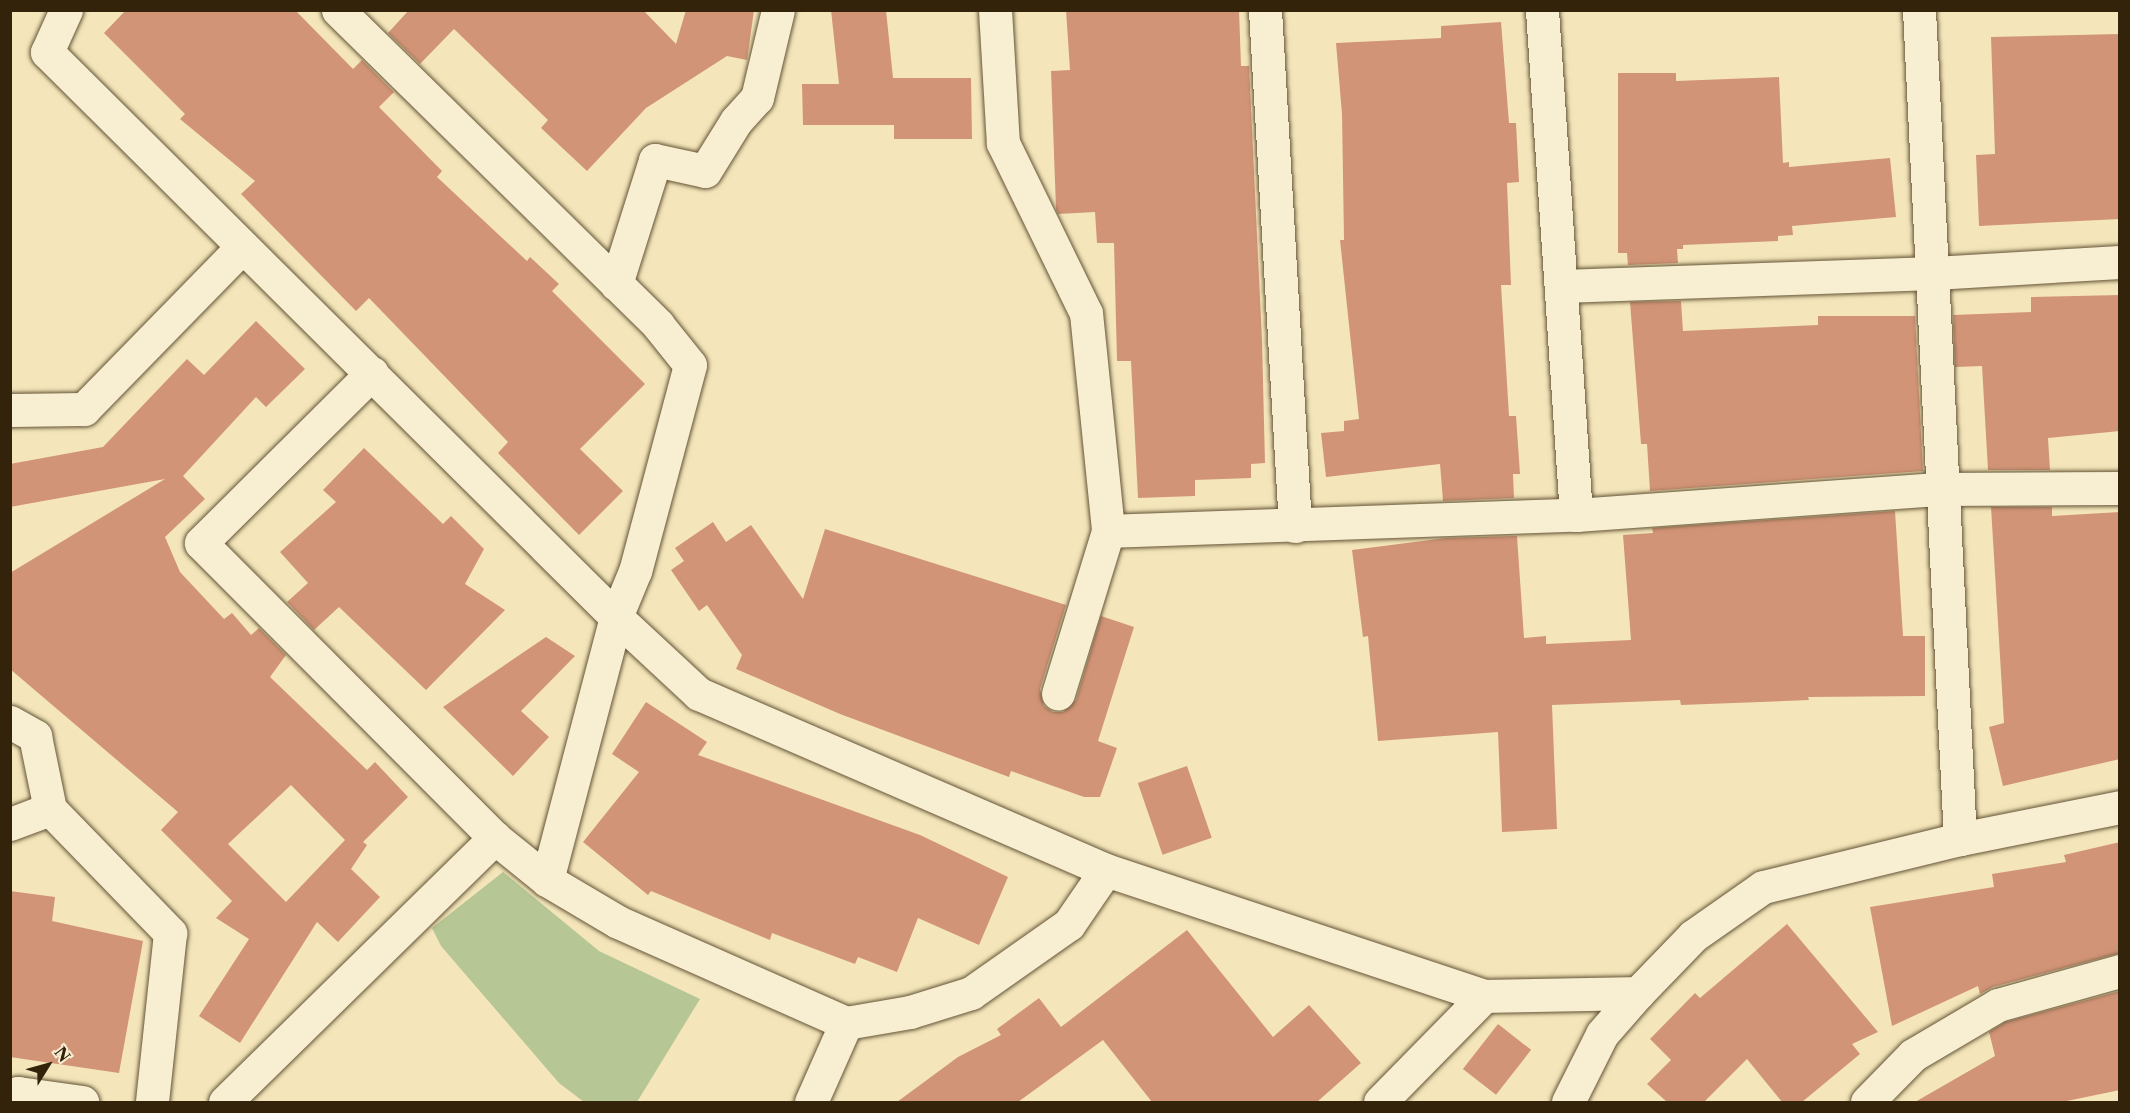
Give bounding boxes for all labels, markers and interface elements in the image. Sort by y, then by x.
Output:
north arrow [18,1035,78,1095]
text: N [50,1043,75,1066]

